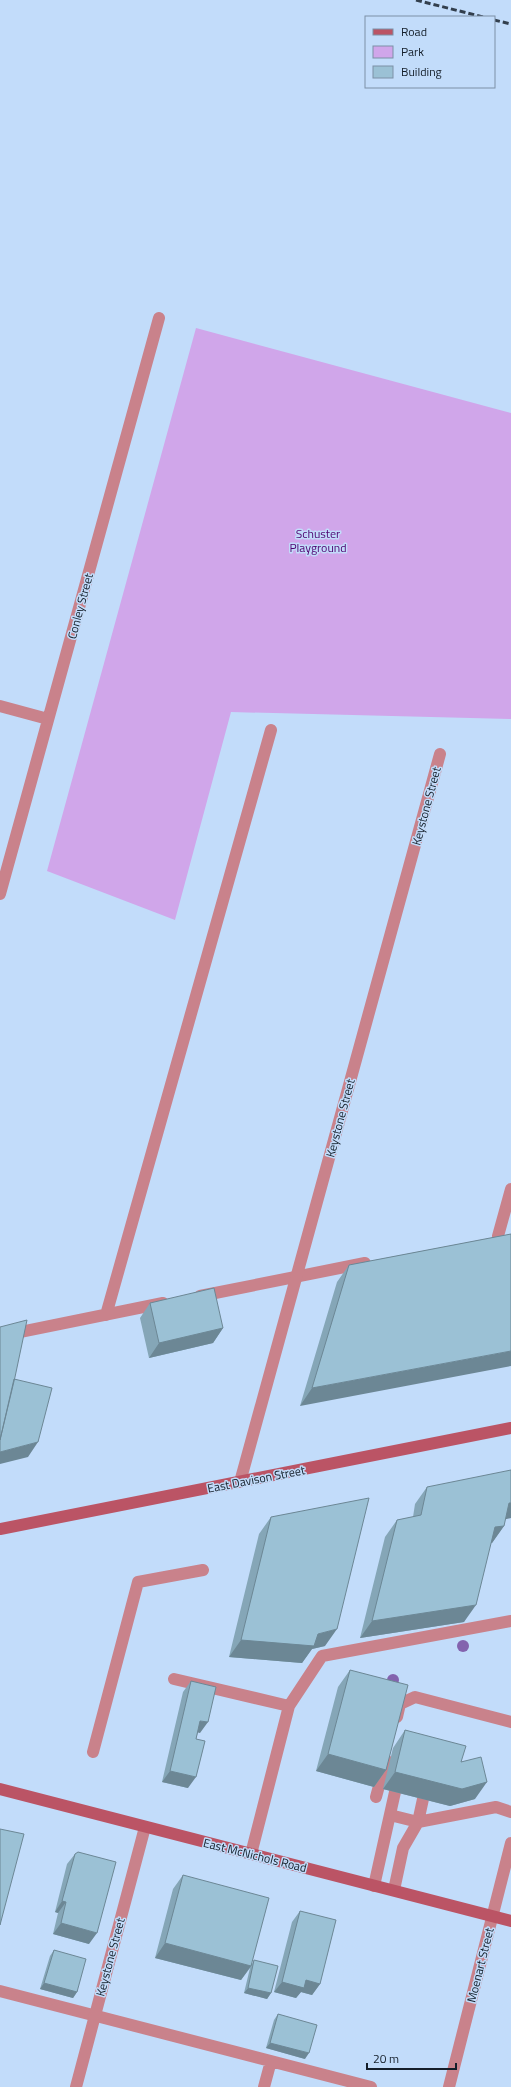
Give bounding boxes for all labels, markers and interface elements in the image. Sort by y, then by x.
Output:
legend [365,16,495,88]
text: Road [401,22,427,41]
text: Park [401,42,424,61]
text: Building [401,62,442,81]
park label: Schuster Playground [289,524,347,557]
street label: Conley Street [62,570,98,641]
street label: Keystone Street [406,764,446,847]
street label: Keystone Street [320,1076,360,1159]
street label: East Davison Street [206,1460,307,1498]
street label: East McNichols Road [201,1833,309,1877]
street label: Keystone Street [90,1915,130,1998]
street label: Moenart Street [461,1925,499,2005]
scale bar [367,2045,456,2071]
text: 20 m [373,2049,399,2068]

